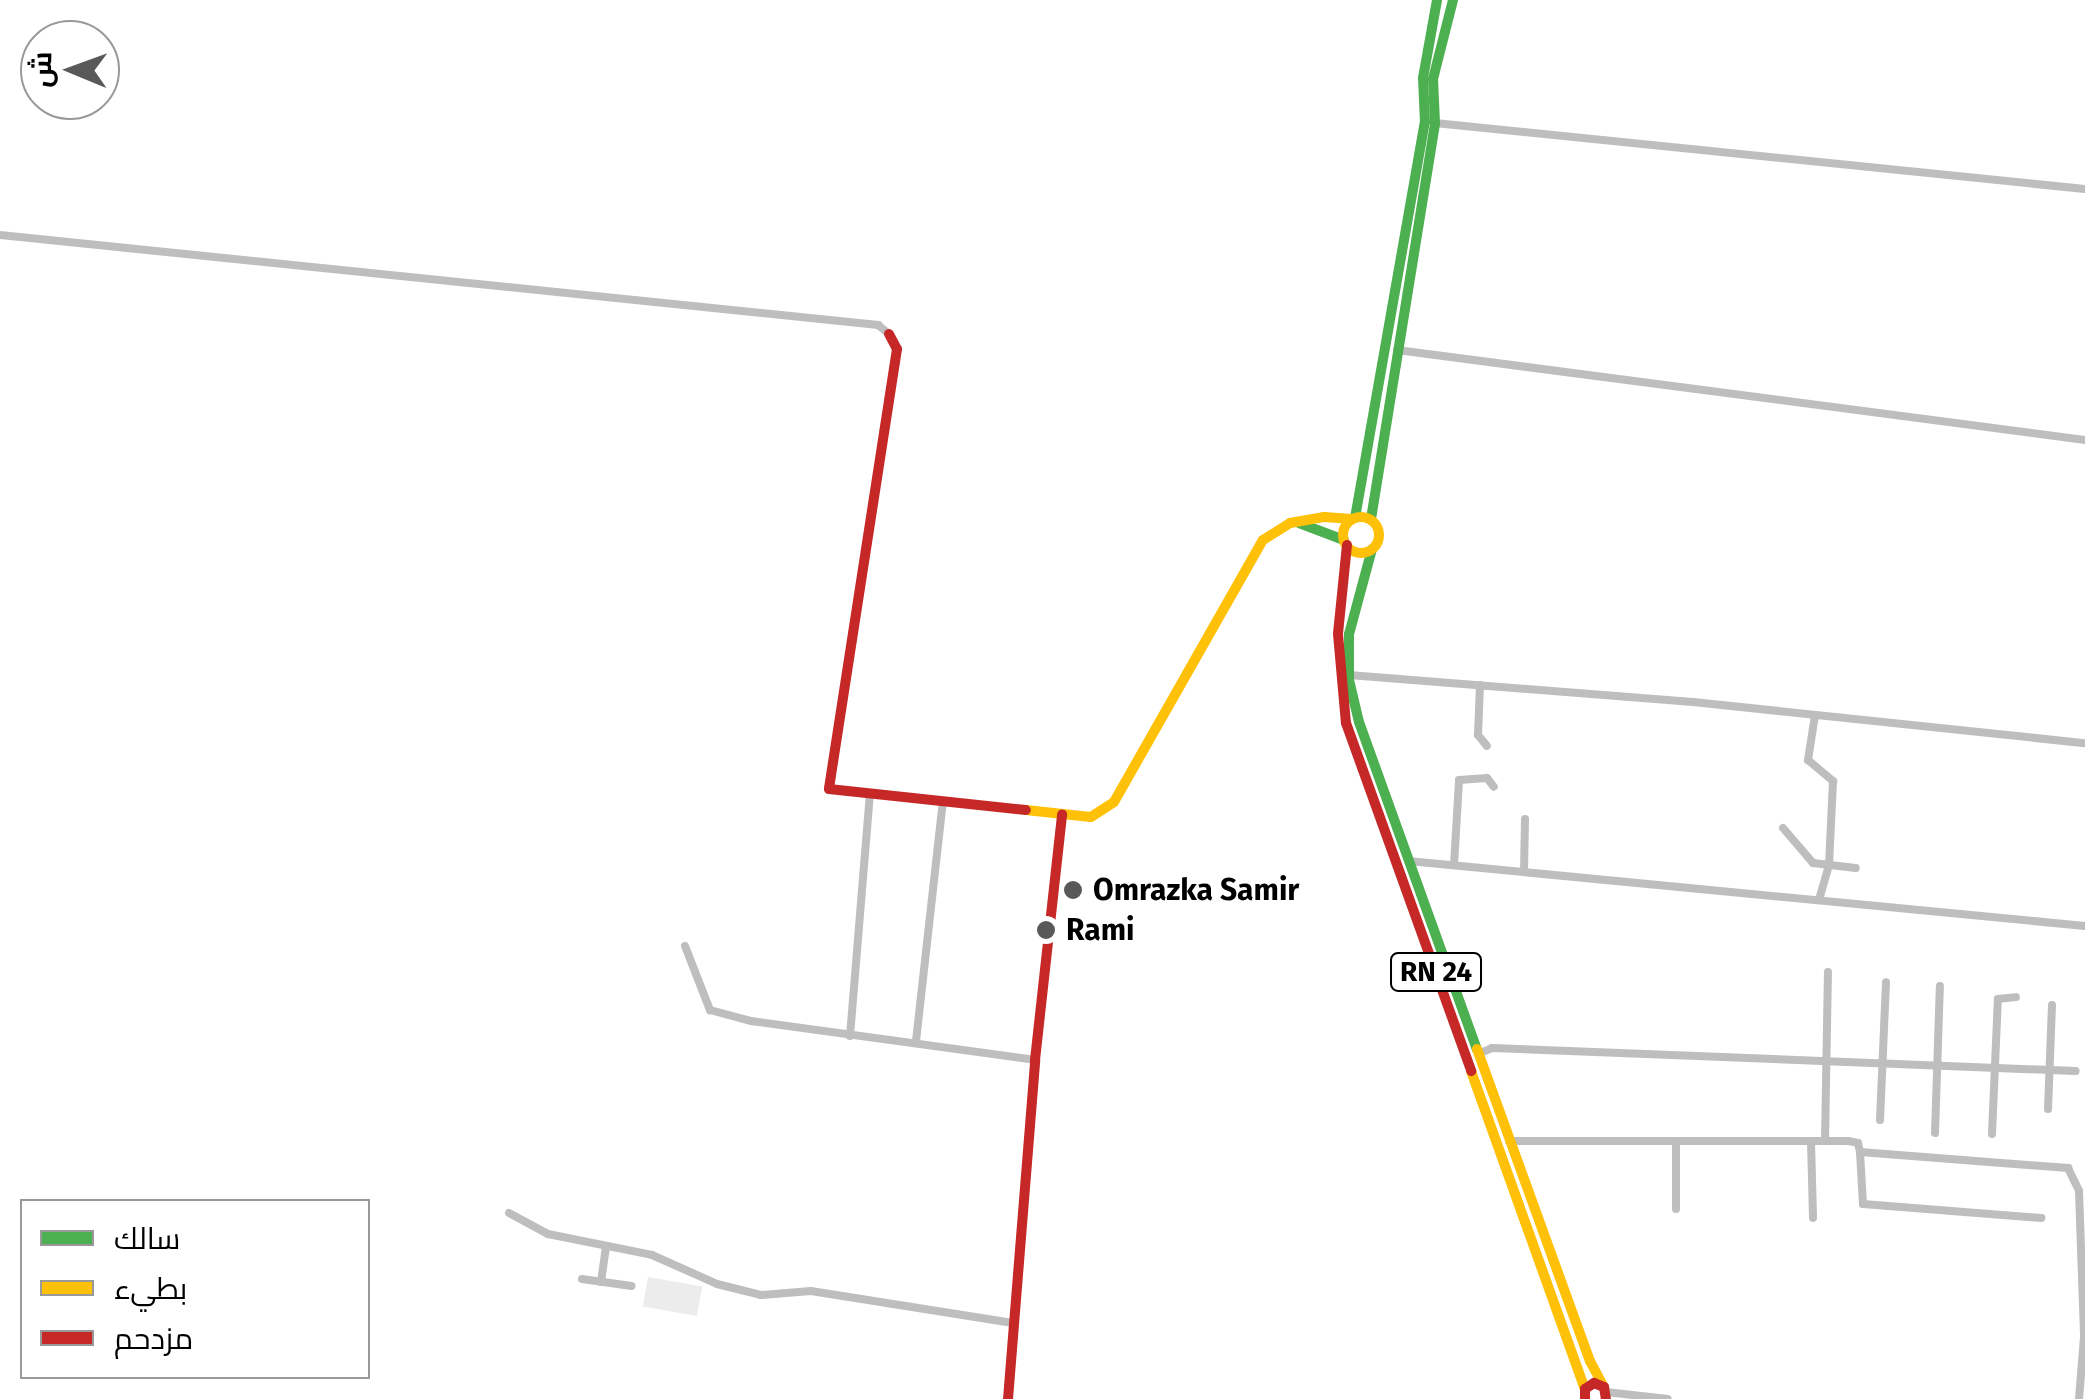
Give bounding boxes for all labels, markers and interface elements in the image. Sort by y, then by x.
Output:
north arrow [20,20,120,120]
text: ش [25,51,58,88]
place label: Omrazka Samir [1093,872,1299,908]
marker: Omrazka Samir [1062,879,1084,901]
place label: Rami [1066,912,1134,948]
marker: Rami [1035,919,1057,941]
road number: RN 24 [1388,949,1484,995]
legend [20,1199,370,1379]
text: سالك [114,1221,180,1257]
text: بطيء [114,1271,187,1307]
text: مزدحم [114,1321,193,1357]

